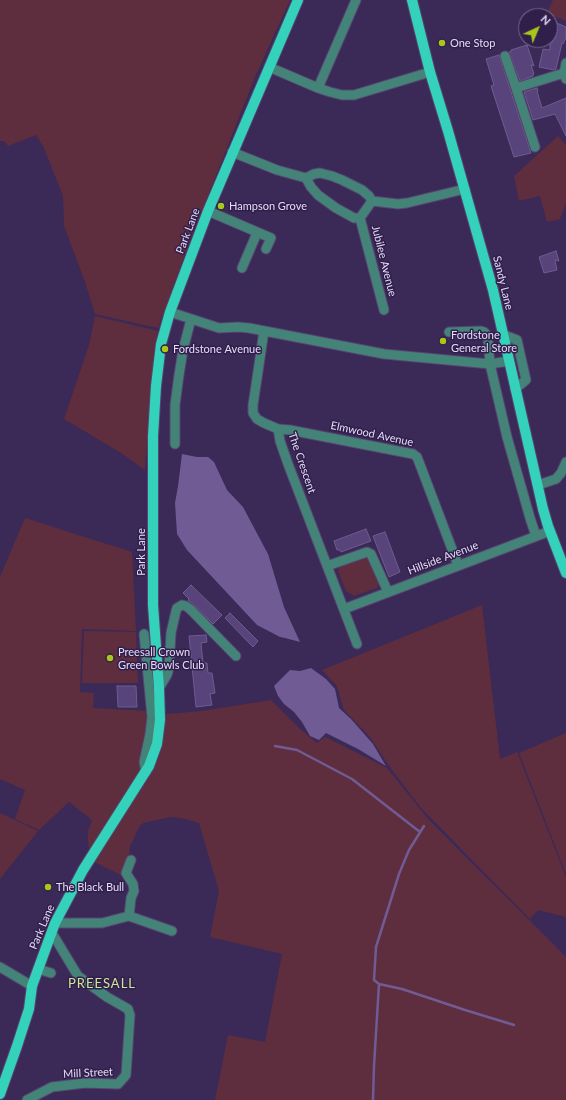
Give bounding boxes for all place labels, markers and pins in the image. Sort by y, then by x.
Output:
place label: One Stop [450,36,495,50]
marker: One Stop [437,38,447,48]
place label: Hampson Grove [229,199,307,213]
marker: Hampson Grove [216,201,226,211]
place label: Fordstone General Store [451,328,517,354]
marker: Fordstone General Store [438,336,448,346]
place label: Fordstone Avenue [173,342,261,356]
marker: Fordstone Avenue [160,344,170,354]
place label: Preesall Crown Green Bowls Club [118,645,205,671]
marker: Preesall Crown Green Bowls Club [105,653,115,663]
place label: The Black Bull [56,880,124,894]
marker: The Black Bull [43,882,53,892]

